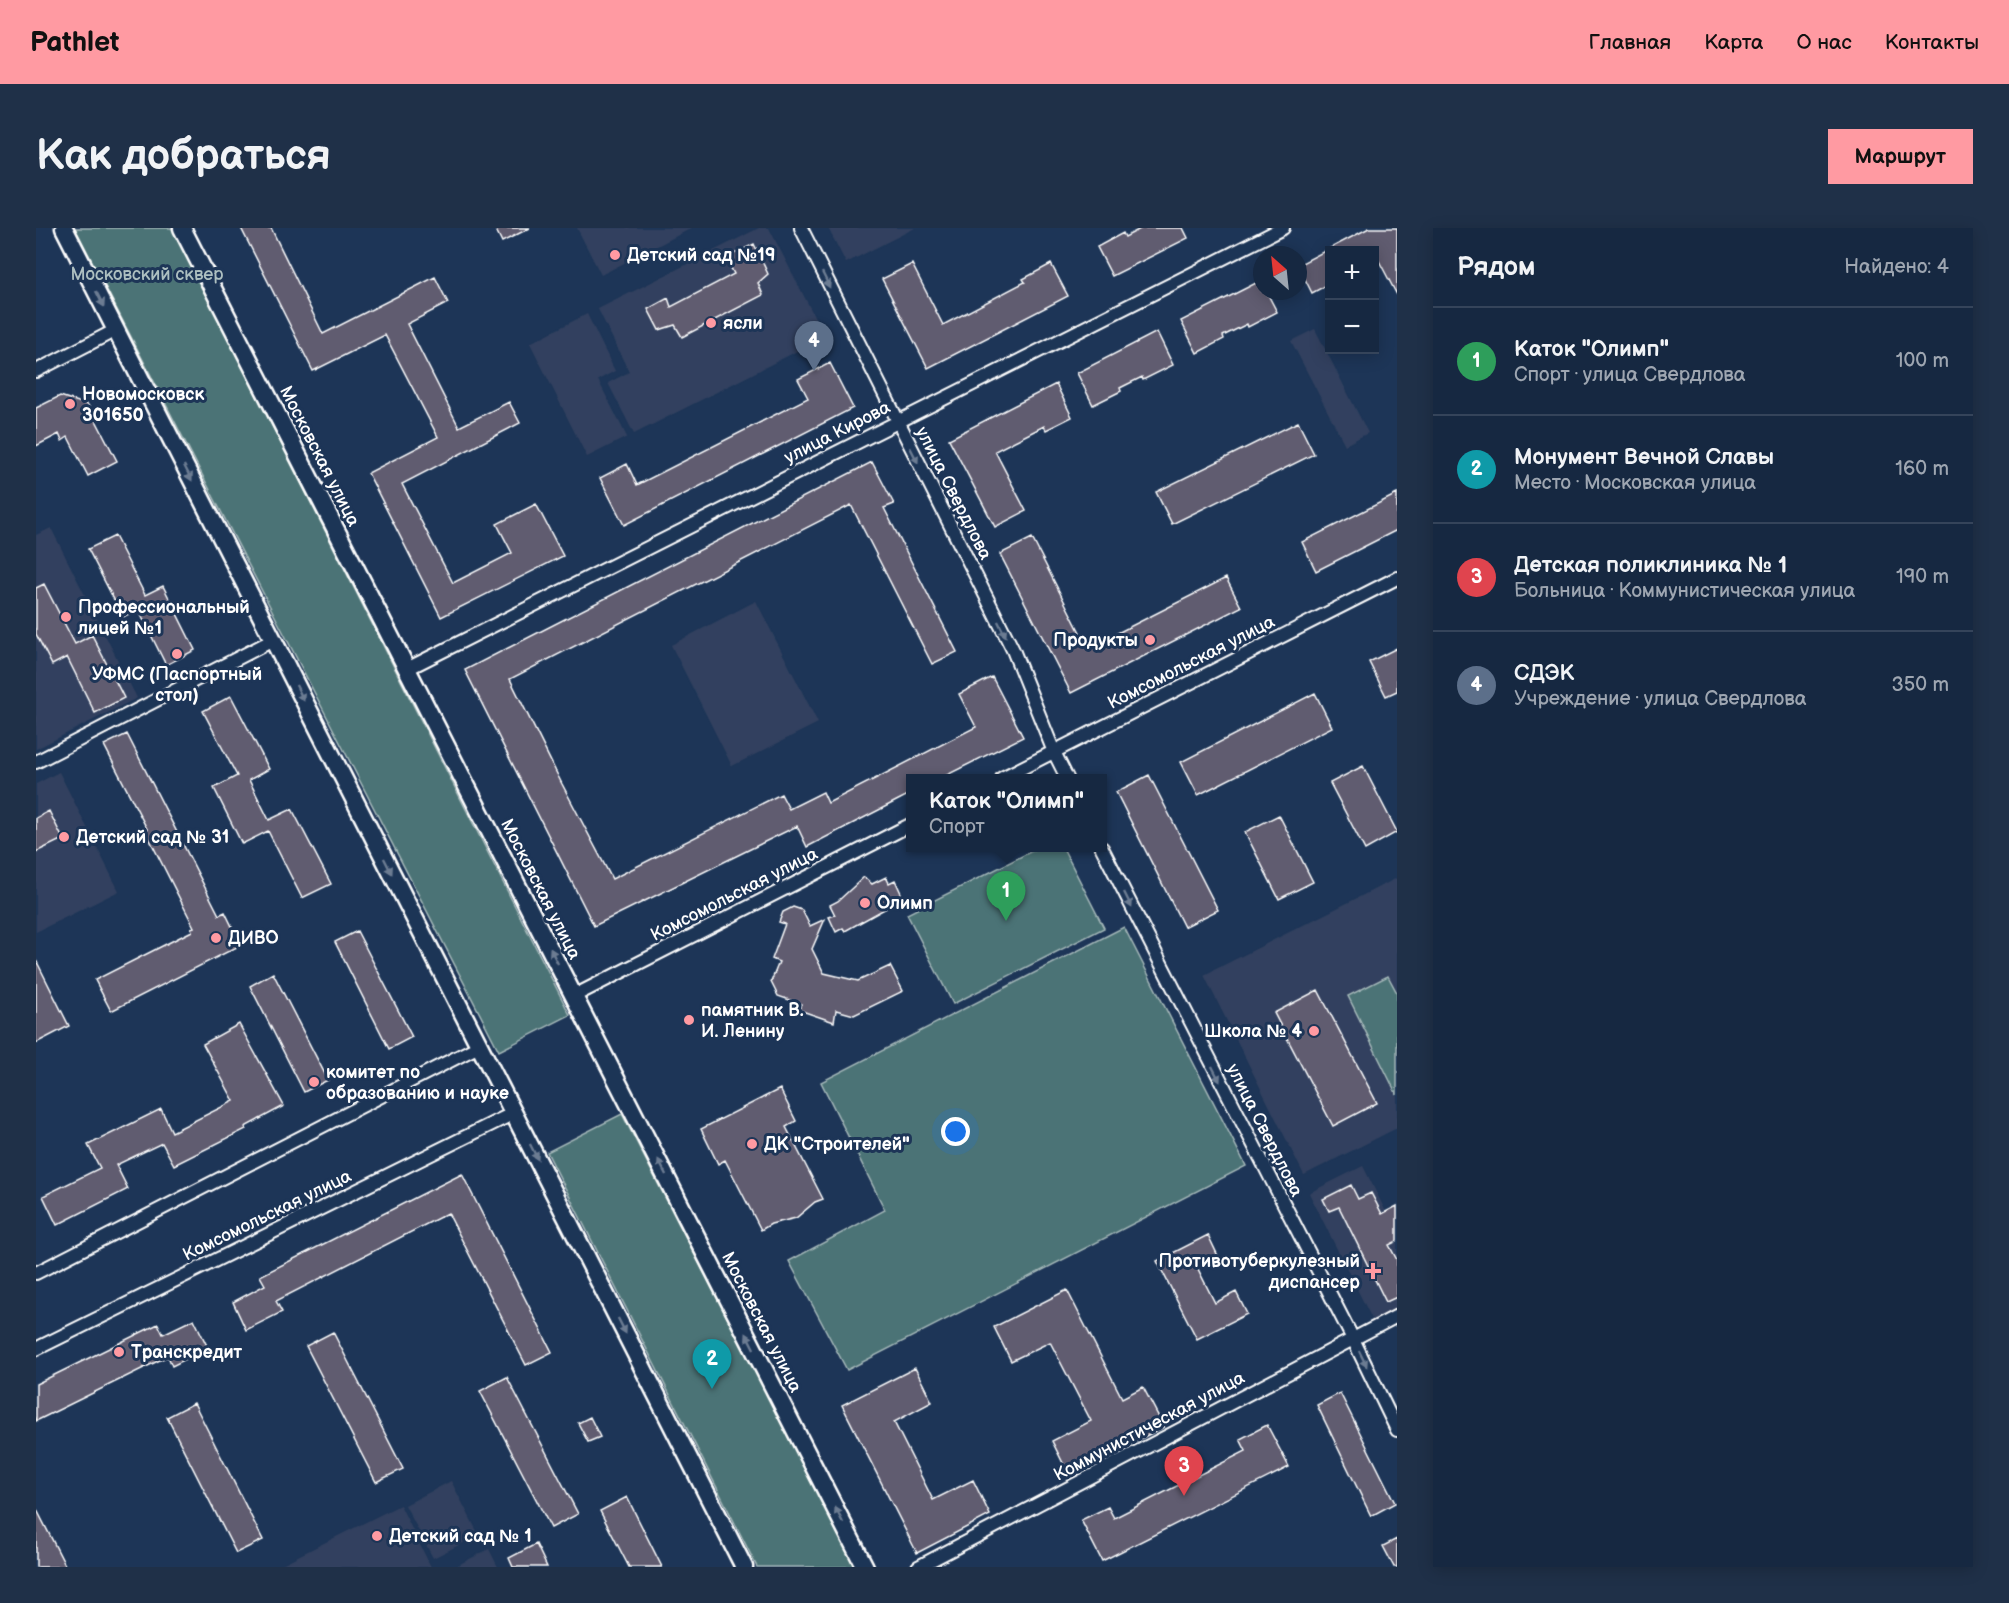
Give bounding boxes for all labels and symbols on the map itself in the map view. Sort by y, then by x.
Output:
place label: Детский сад №19 [627,245,775,266]
north arrow [1253,246,1307,300]
marker: Детский сад №19 [608,248,622,262]
park label: Московский сквер [71,264,223,285]
one-way arrow [822,272,831,289]
one-way arrow [95,291,105,308]
place label: ясли [723,313,763,334]
marker: ясли [704,316,718,330]
pin: 4 [794,322,834,371]
street label: Московская улица [275,383,364,530]
place label: Новомосковск 301650 [82,384,204,426]
marker: Новомосковск 301650 [63,397,77,411]
street label: улица Кирова [781,397,894,468]
street label: улица Свердлова [911,423,996,564]
one-way arrow [910,446,919,463]
one-way arrow [184,464,193,481]
place label: Профессиональный лицей №1 [77,597,250,639]
marker: Профессиональный лицей №1 [59,610,73,624]
street label: Комсомольская улица [1104,611,1279,714]
one-way arrow [998,620,1007,637]
place label: Продукты [1053,630,1138,651]
marker: Продукты [1143,633,1157,647]
marker: УФМС (Паспортный стол) [170,647,184,661]
place label: УФМС (Паспортный стол) [92,664,262,706]
one-way arrow [295,684,305,701]
street label: Московская улица [496,816,585,963]
place label: Детский сад № 31 [76,827,229,848]
marker: Детский сад № 31 [57,830,71,844]
street label: Комсомольская улица [647,843,822,946]
one-way arrow [384,858,393,875]
pin: 1 [986,872,1026,921]
one-way arrow [1123,891,1132,908]
place label: Олимп [877,893,933,914]
marker: Олимп [858,896,872,910]
place label: ДИВО [228,928,279,949]
marker: ДИВО [209,931,223,945]
one-way arrow [549,948,559,965]
place label: памятник В. И. Ленину [701,1000,804,1042]
marker: памятник В. И. Ленину [682,1013,696,1027]
place label: Школа № 4 [1204,1021,1302,1042]
marker: Школа № 4 [1307,1024,1321,1038]
street label: улица Свердлова [1222,1060,1307,1201]
place label: комитет по образованию и науке [326,1062,509,1104]
one-way arrow [1211,1065,1221,1082]
marker: комитет по образованию и науке [307,1075,321,1089]
your location [941,1117,970,1146]
place label: ДК "Строителей" [764,1134,910,1155]
marker: ДК "Строителей" [745,1137,759,1151]
one-way arrow [529,1144,538,1161]
one-way arrow [657,1159,666,1176]
street label: Комсомольская улица [180,1165,355,1265]
street label: Московская улица [717,1249,806,1396]
place label: Противотуберкулезный диспансер [1158,1251,1360,1293]
marker: Противотуберкулезный диспансер [1364,1262,1382,1280]
one-way arrow [617,1318,627,1335]
one-way arrow [745,1333,755,1350]
pin: 2 [692,1340,732,1389]
place label: Транскредит [131,1342,243,1363]
marker: Транскредит [112,1345,126,1359]
one-way arrow [1358,1351,1367,1368]
street label: Коммунистическая улица [1050,1367,1249,1486]
pin: 3 [1164,1446,1204,1496]
one-way arrow [834,1506,844,1523]
place label: Детский сад № 1 [389,1526,532,1547]
marker: Детский сад № 1 [370,1529,384,1543]

